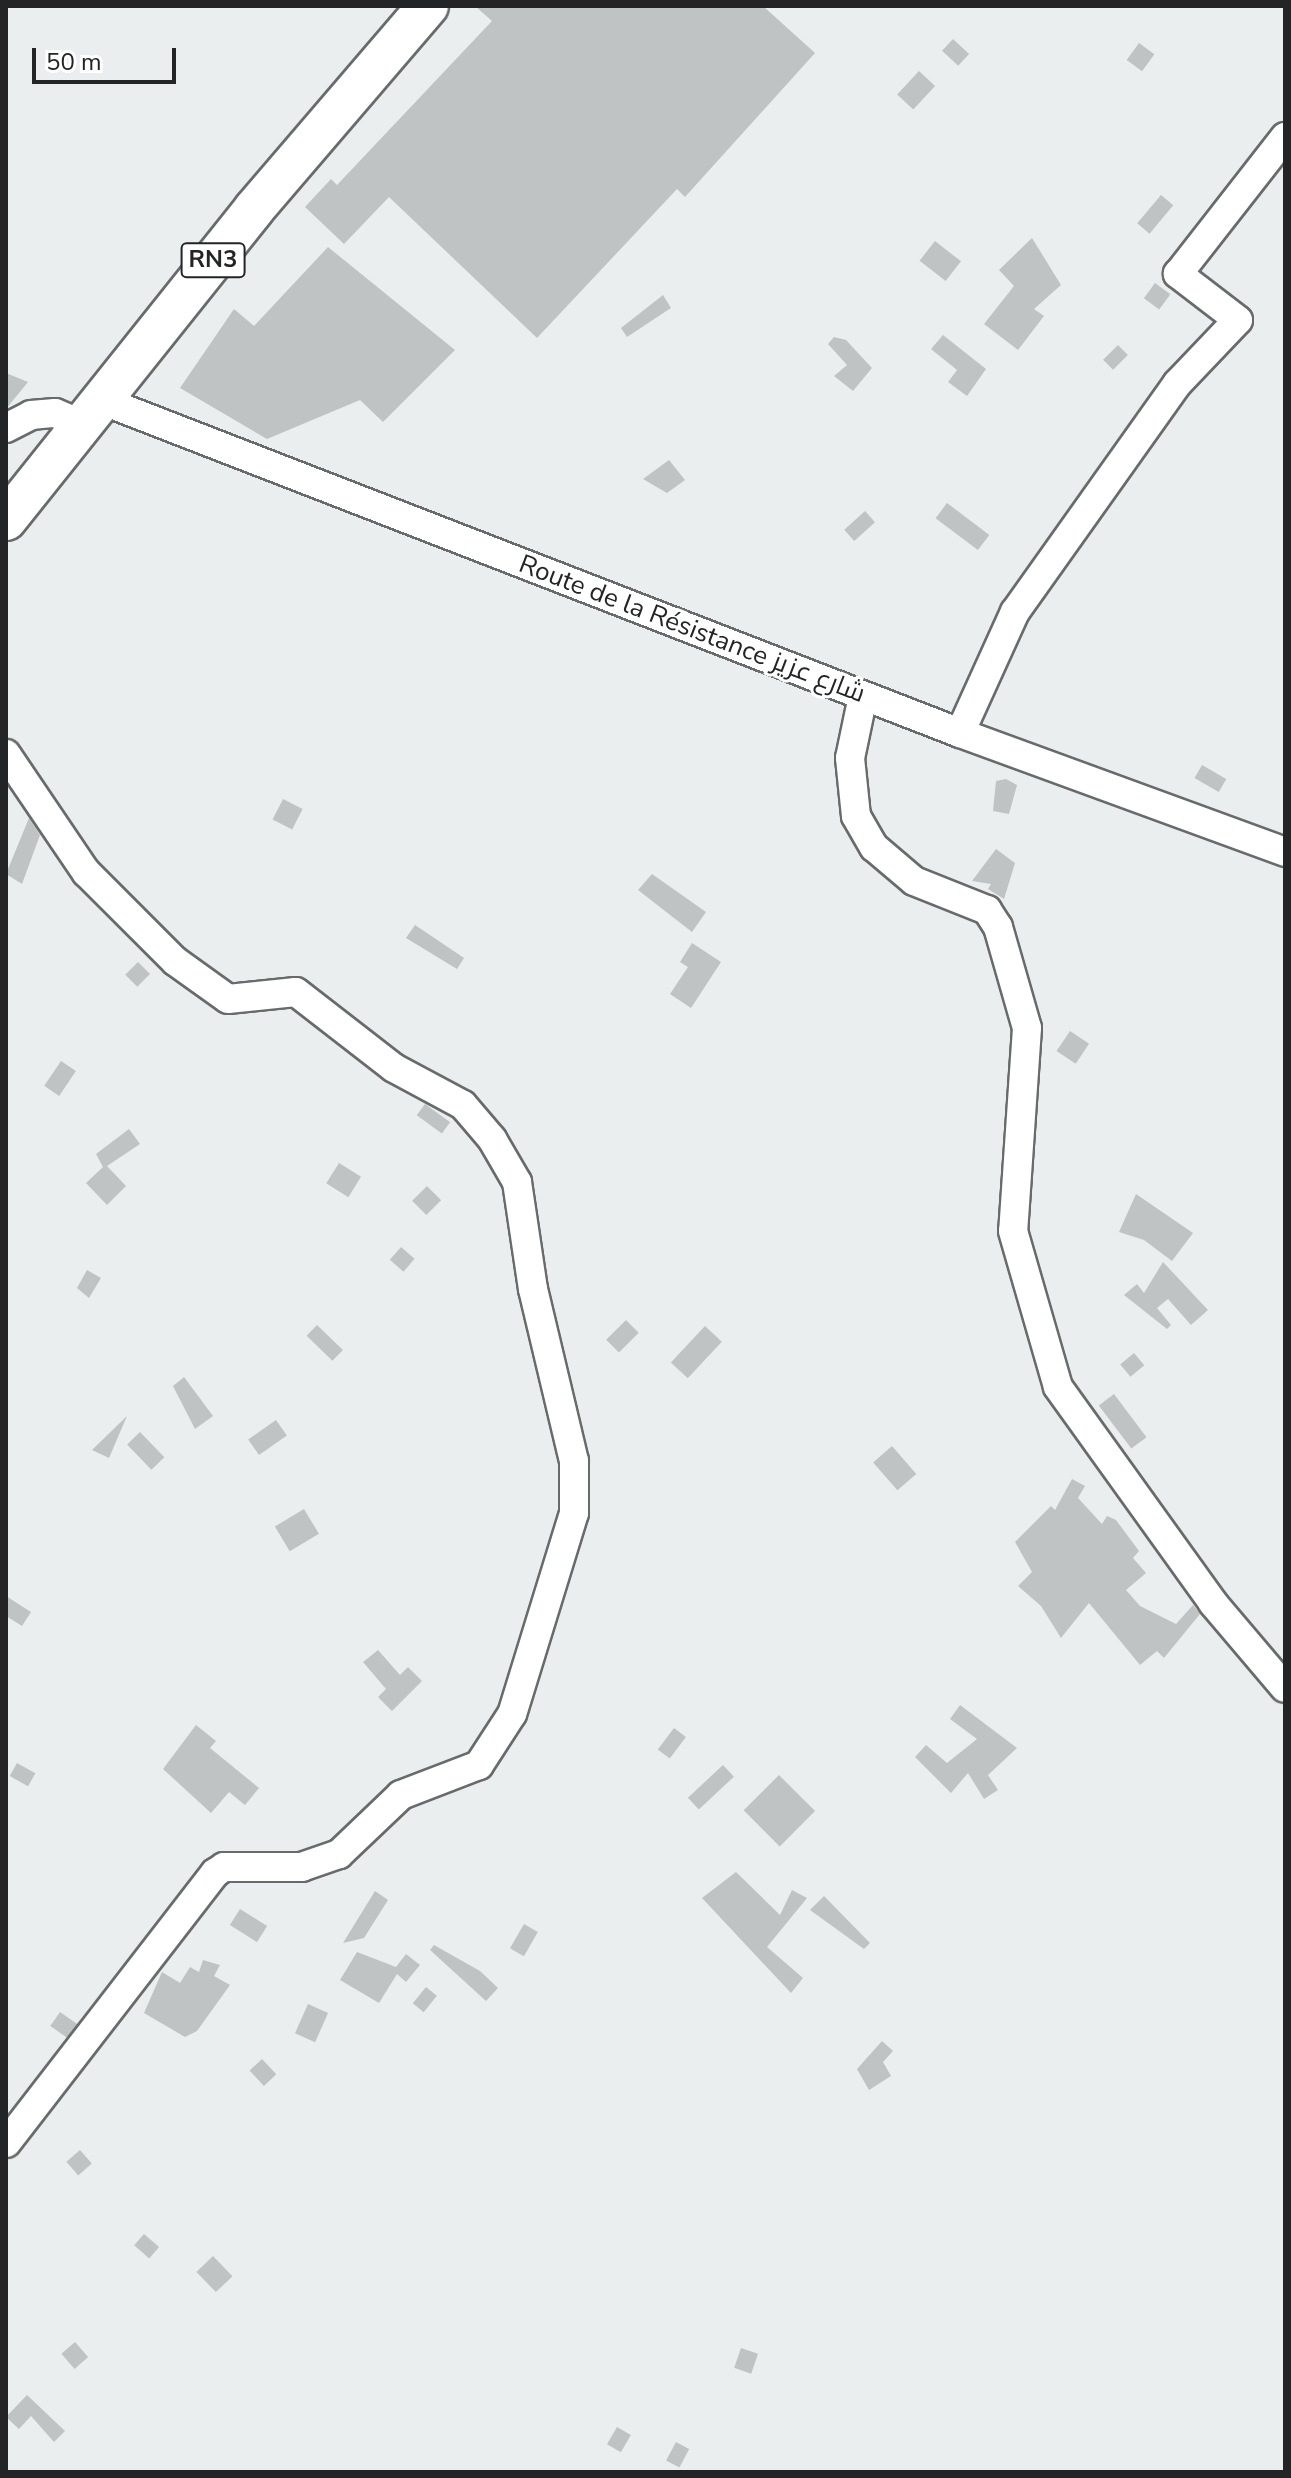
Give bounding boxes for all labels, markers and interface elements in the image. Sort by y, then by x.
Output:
scale bar [36,32,180,82]
text: 50 m [46,46,102,78]
road number: RN3 [179,240,247,280]
street label: Route de la Résistance شارع عزيز [514,548,870,710]

